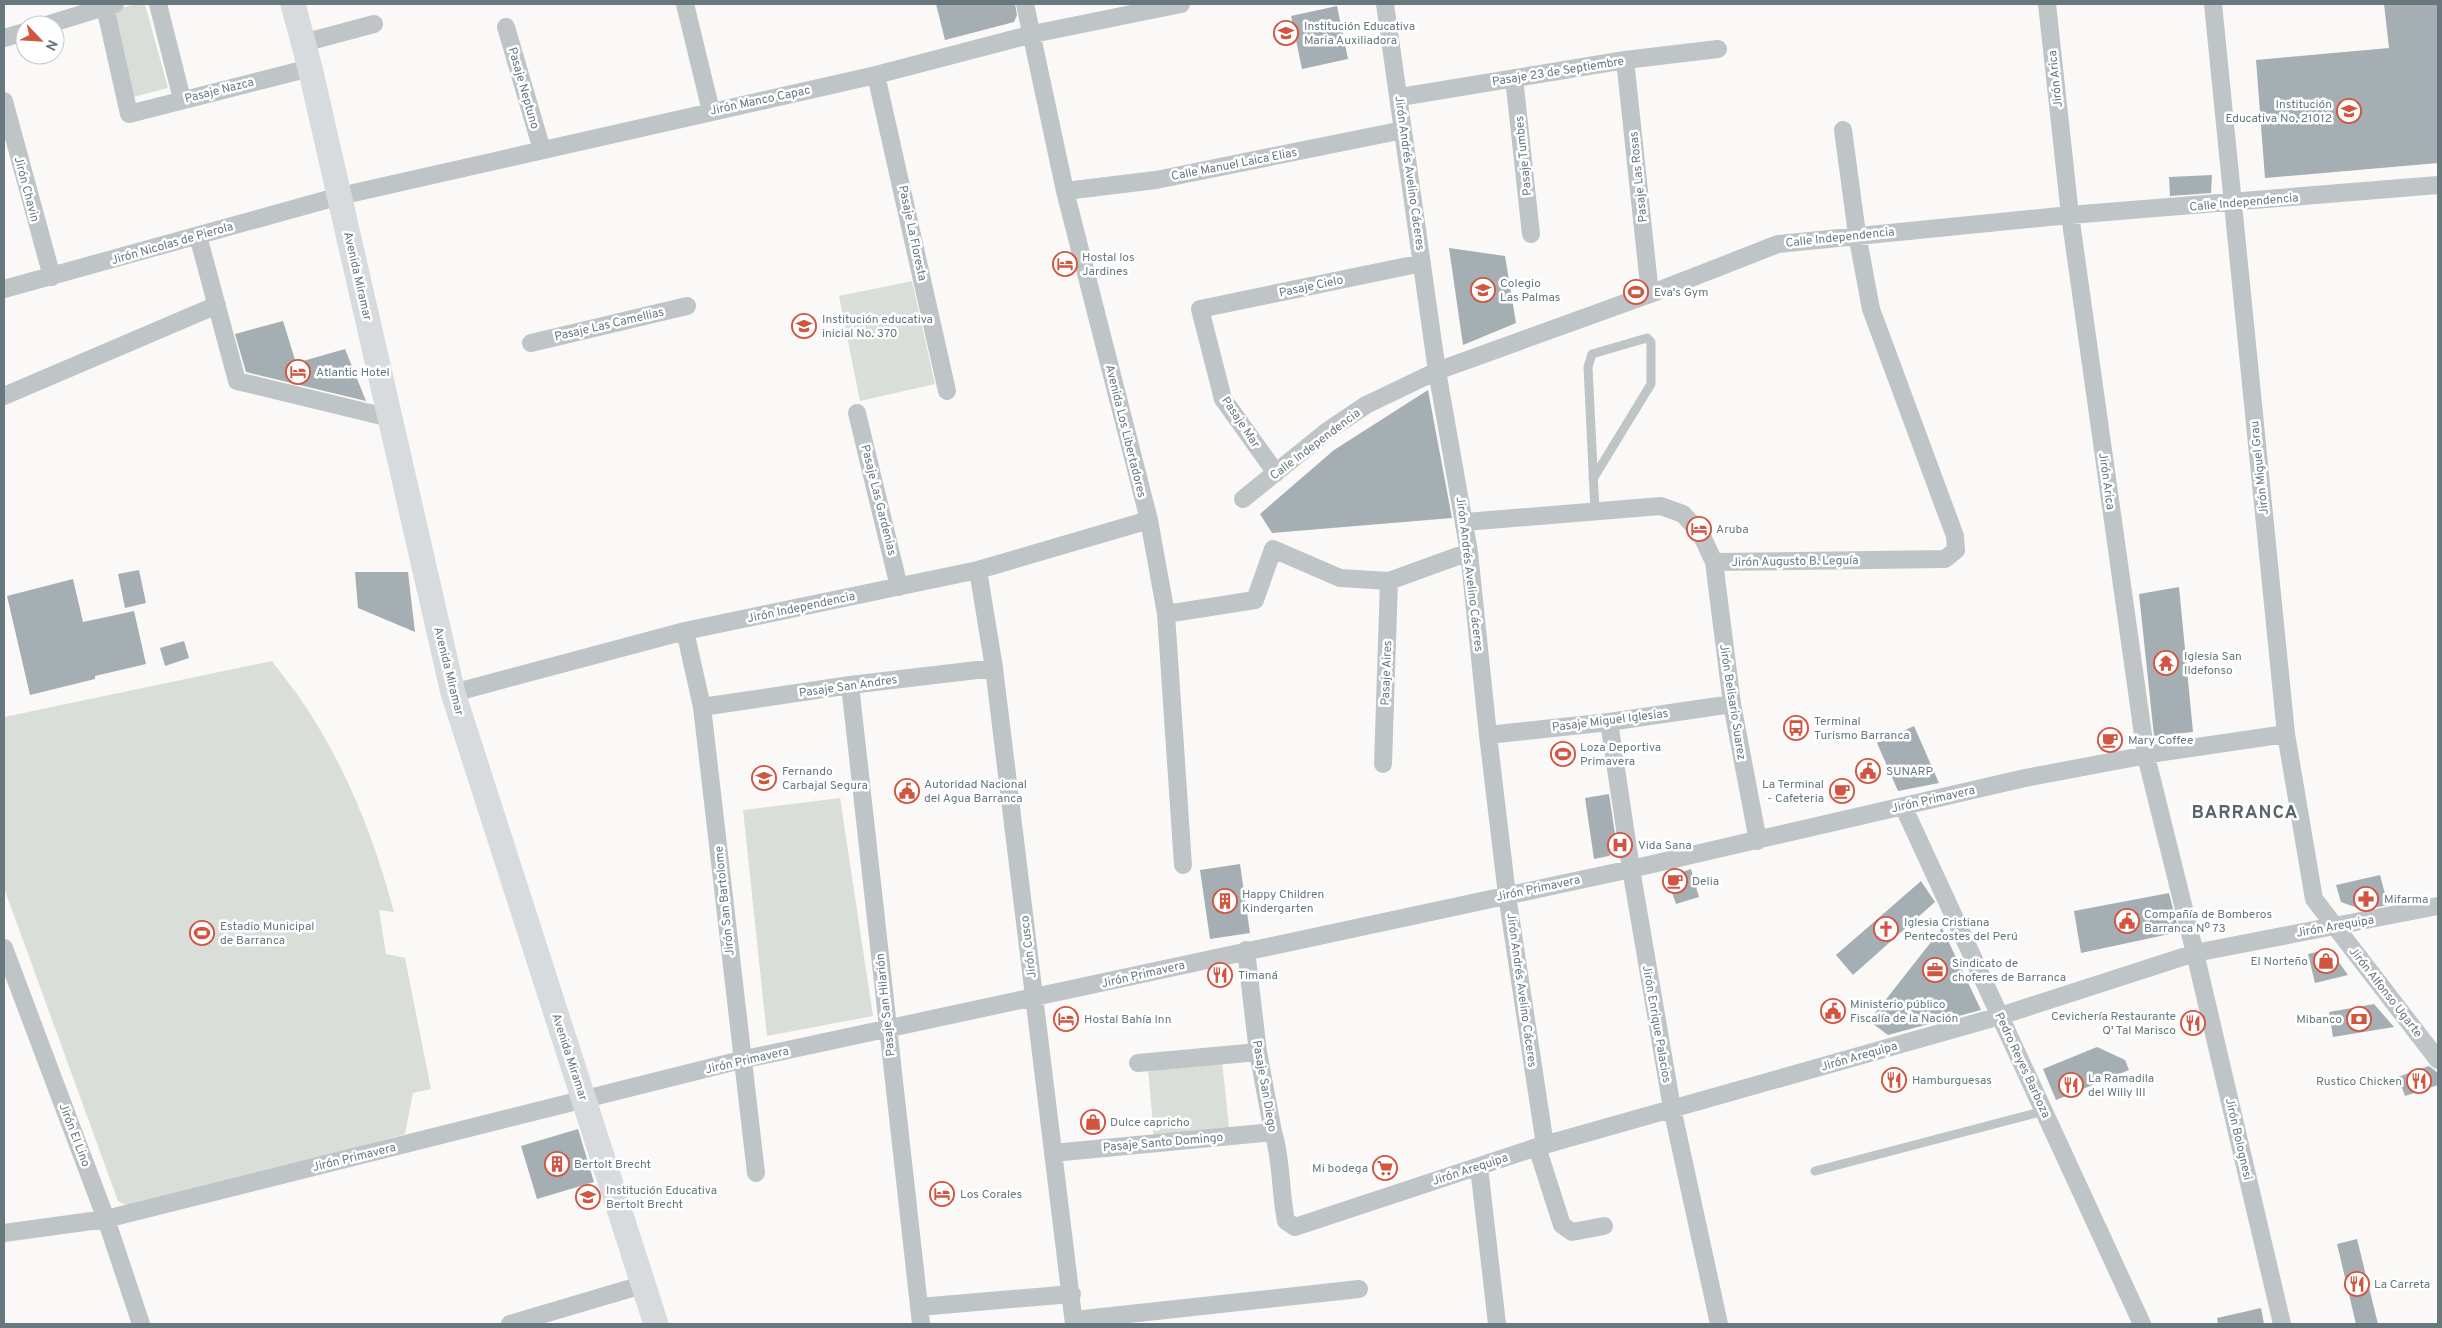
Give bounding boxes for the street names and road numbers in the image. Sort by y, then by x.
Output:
street label: Pasaje Neptuno [504,45,542,131]
street label: Jirón Arica [2045,49,2067,108]
street label: Pasaje 23 de Septiembre [1491,54,1625,90]
street label: Pasaje Nazca [183,75,255,107]
street label: Jirón Manco Capac [709,83,812,119]
street label: Jirón Andrés Avelino Cáceres [1390,95,1428,252]
street label: Pasaje Tumbes [1512,115,1536,197]
street label: Pasaje Las Rosas [1626,131,1652,223]
street label: Calle Manuel Laica Elias [1170,145,1298,185]
street label: Jirón Chavin [10,155,42,224]
street label: Pasaje La Floresta [894,184,930,283]
street label: Calle Independencia [2189,190,2299,216]
street label: Jirón Nicolas de Pierola [109,219,235,269]
street label: Calle Independencia [1785,224,1895,252]
street label: Avenida Miramar [339,230,375,323]
street label: Pasaje Cielo [1278,272,1345,302]
street label: Pasaje Las Camellias [553,305,666,345]
street label: Avenida Los Libertadores [1101,363,1149,499]
street label: Pasaje Mar [1217,394,1263,452]
street label: Calle Independencia [1267,405,1364,484]
street label: Jirón Miguel Grau [2247,420,2273,516]
street label: Pasaje Las Gardenias [857,443,900,557]
street label: Jirón Arica [2094,451,2118,511]
street label: Jirón Andrés Avelino Cáceres [1452,496,1486,653]
street label: Jirón Augusto B. Leguía [1731,553,1859,571]
street label: Jirón Independencia [746,589,857,627]
street label: Avenida Miramar [429,625,467,718]
street label: Pasaje Aires [1378,640,1396,706]
street label: Jirón Belisario Suarez [1715,643,1749,761]
street label: Pasaje San Andres [798,672,898,702]
street label: Pasaje Miguel Iglesias [1551,706,1669,736]
street label: Jirón Primavera [1890,783,1977,817]
street label: Jirón San Bartolome [711,845,739,957]
street label: Jirón Primavera [1495,872,1582,906]
street label: Jirón Andrés Avelino Cáceres [1502,912,1540,1069]
street label: Jirón Arequipa [2295,912,2375,942]
street label: Jirón Cusco [1017,914,1041,979]
street label: Jirón Alfonso Ugarte [2345,944,2426,1041]
street label: Pasaje San Hilarión [873,953,899,1057]
street label: Jirón Primavera [1100,958,1187,992]
street label: Jirón Enrique Palacios [1638,964,1674,1084]
street label: Pedro Reyes Barboza [1991,1010,2054,1121]
street label: Avenida Miramar [547,1012,591,1103]
street label: Jirón Arequipa [1819,1038,1899,1076]
street label: Pasaje San Diego [1248,1039,1280,1133]
street label: Jirón Primavera [704,1044,791,1078]
street label: Jirón Bolognesi [2221,1097,2255,1182]
street label: Jirón El Lino [55,1101,94,1170]
street label: Pasaje Santo Domingo [1102,1130,1224,1156]
street label: Jirón Primavera [311,1140,398,1176]
street label: Jirón Arequipa [1430,1150,1510,1190]

